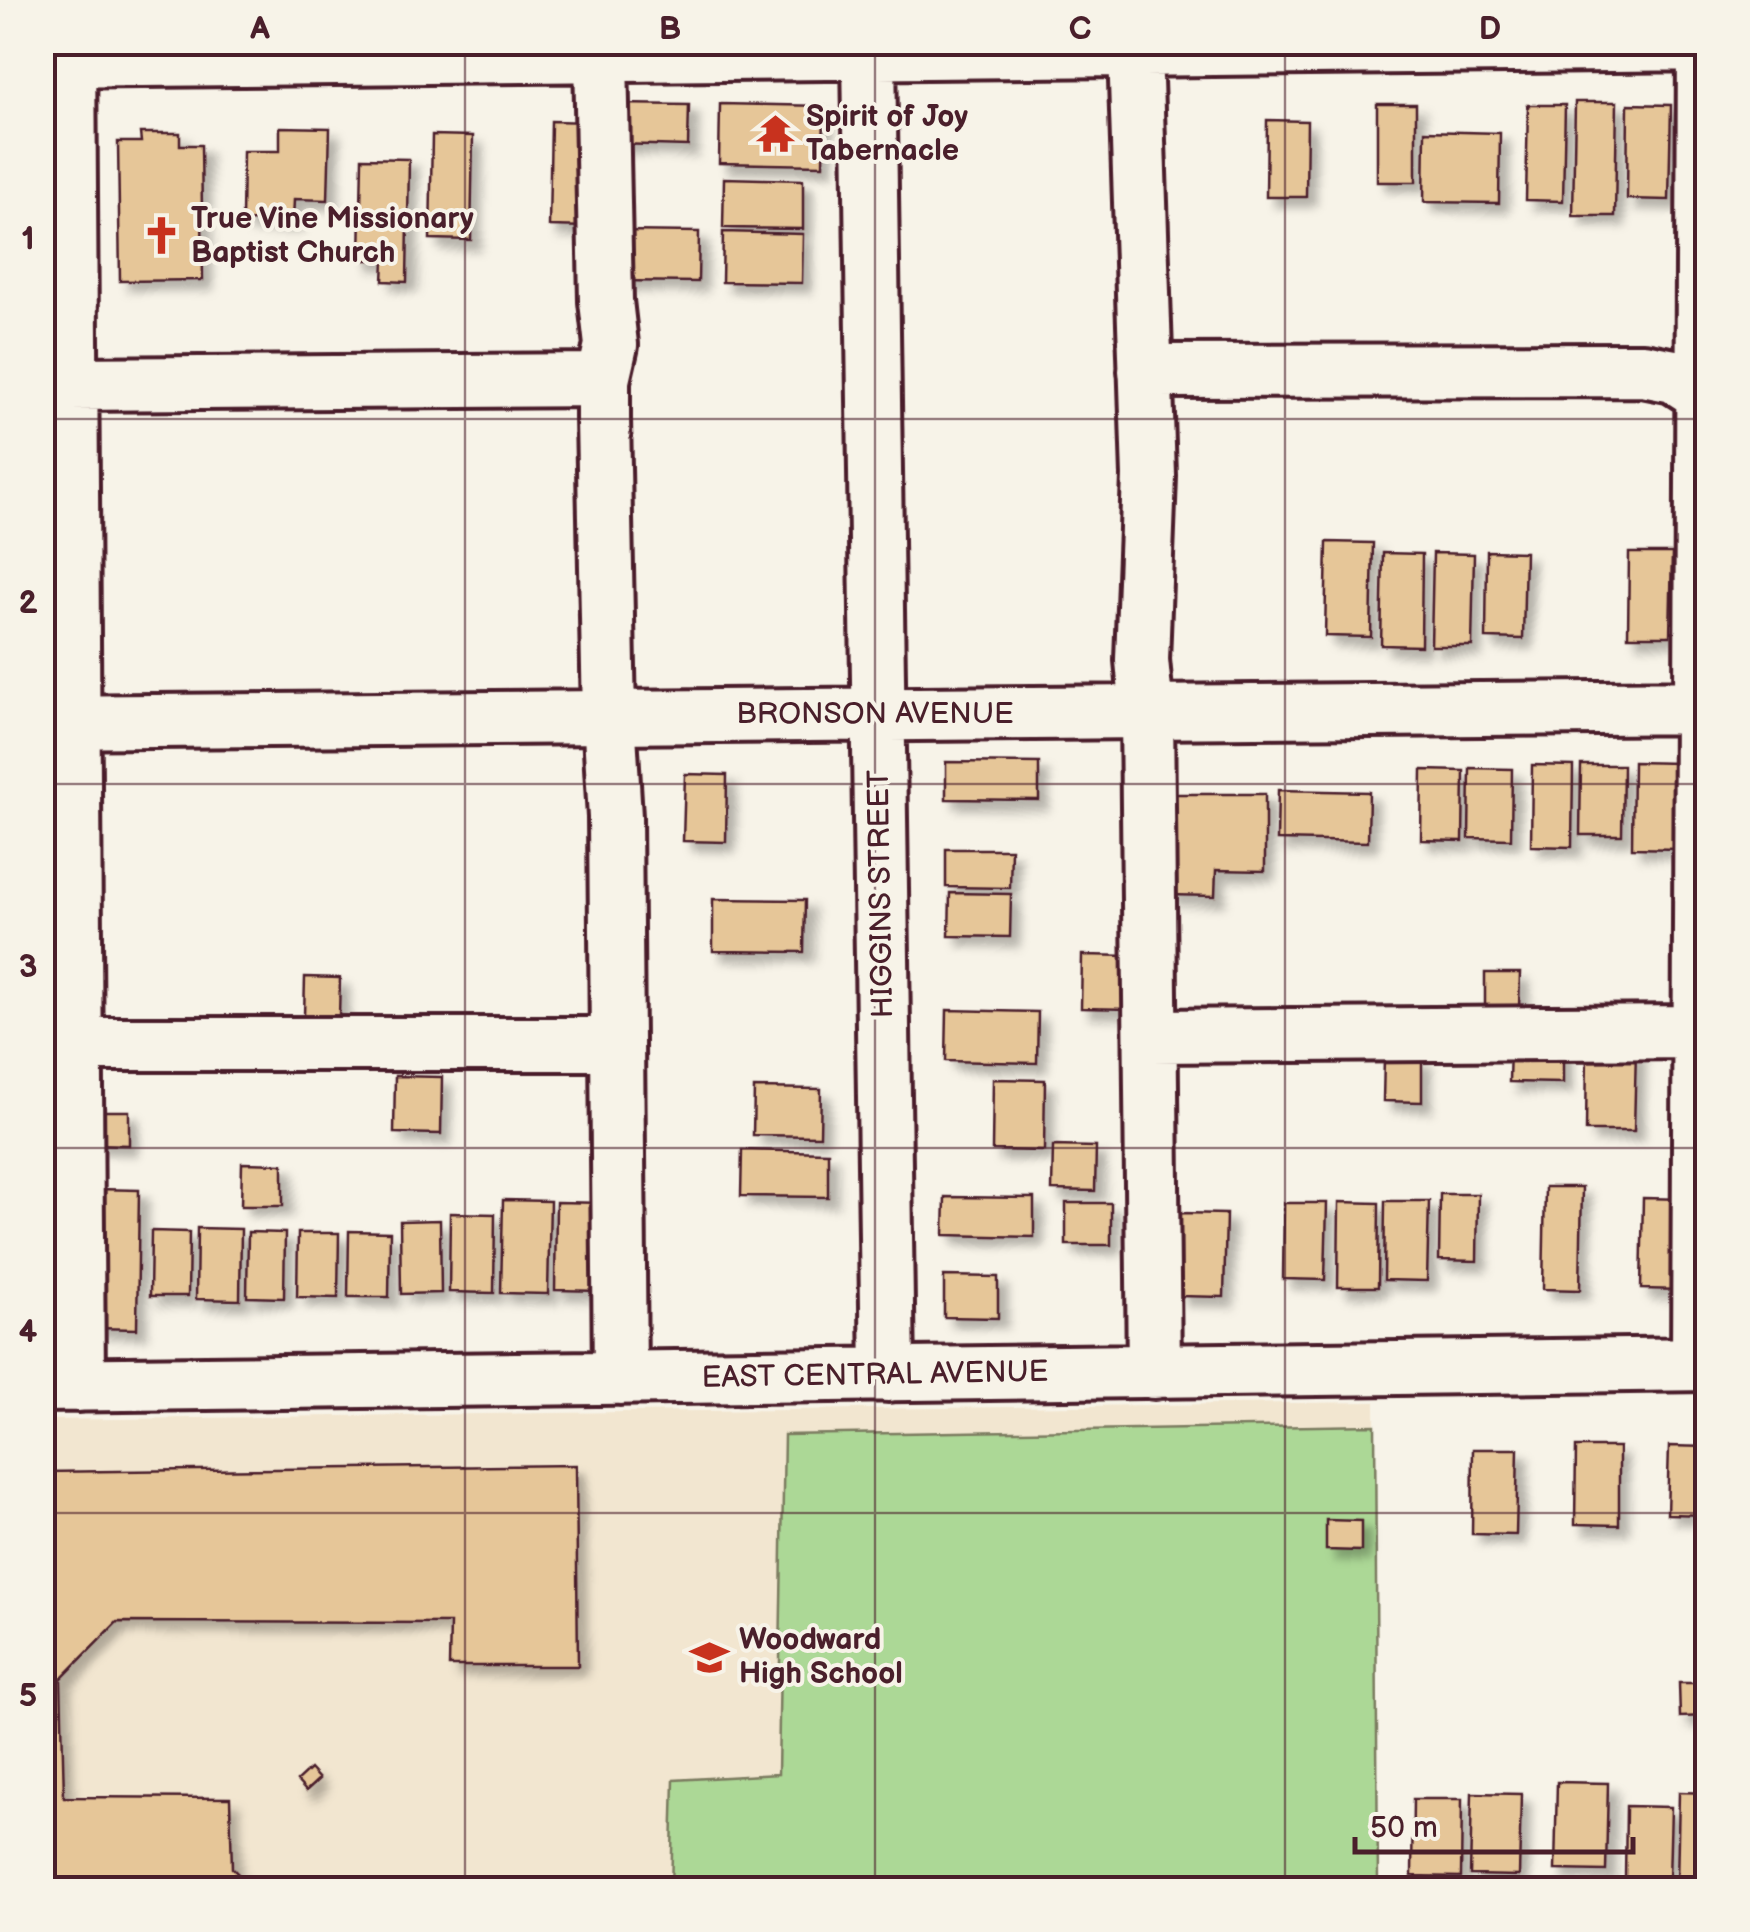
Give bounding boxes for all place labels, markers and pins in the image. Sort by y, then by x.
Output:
place label: Spirit of Joy Tabernacle [806,99,968,169]
temple icon: Spirit of Joy Tabernacle [755,113,797,155]
place label: True Vine Missionary Baptist Church [191,201,474,271]
church icon: True Vine Missionary Baptist Church [140,215,182,257]
place label: Woodward High School [739,1622,903,1692]
school or university icon: Woodward High School [688,1636,730,1678]

